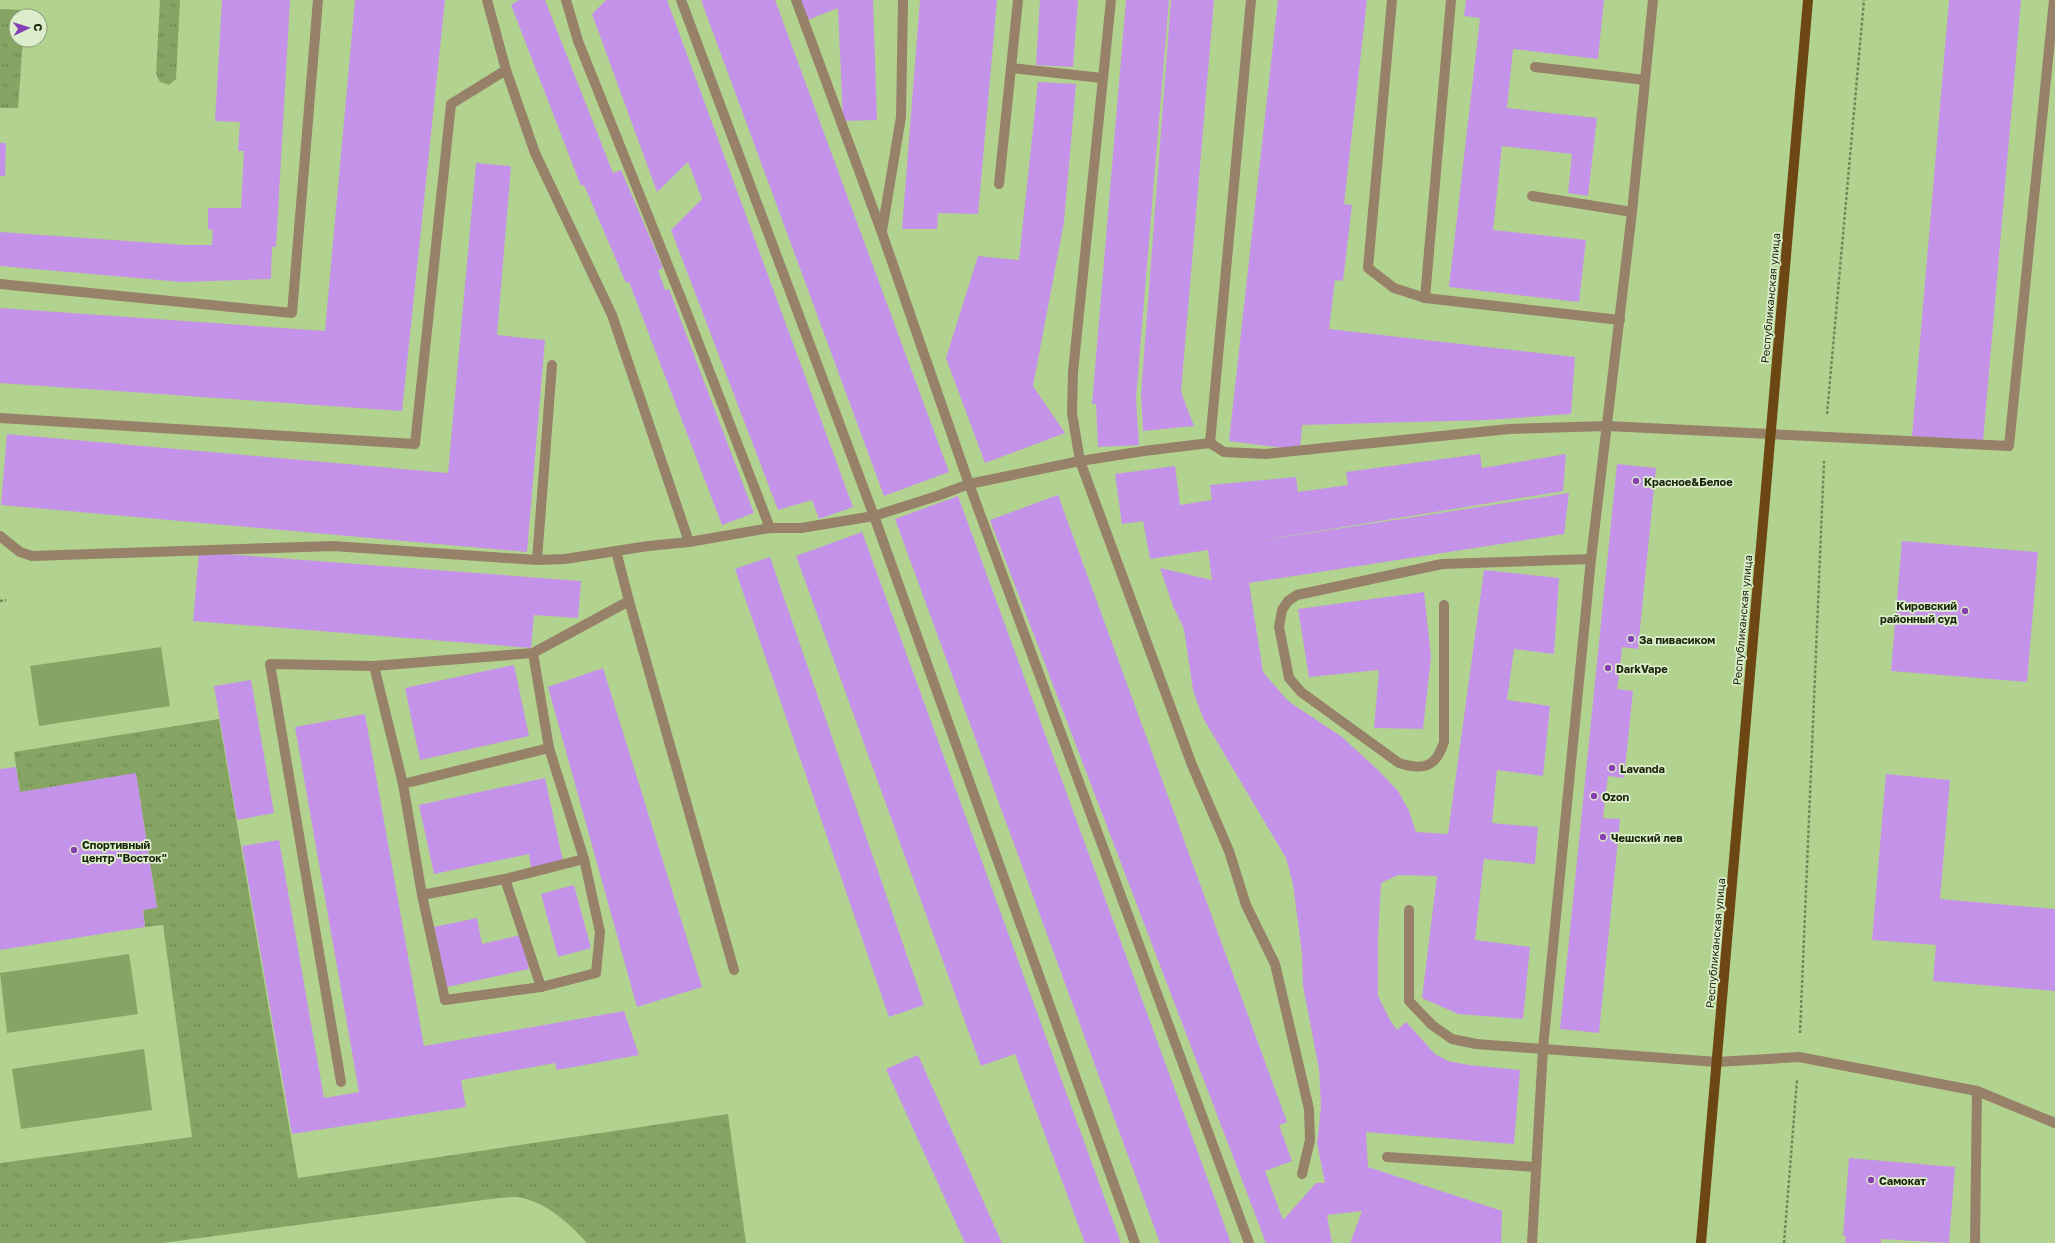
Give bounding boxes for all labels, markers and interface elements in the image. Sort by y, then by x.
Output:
north arrow [8,8,48,48]
text: С [32,23,45,32]
street label: Республиканская улица [1758,232,1782,364]
place label: Красное&Белое [1644,475,1733,488]
marker: Красное&Белое [1631,476,1641,486]
street label: Республиканская улица [1730,554,1754,686]
place label: Кировский районный суд [1880,599,1957,625]
marker: Кировский районный суд [1960,606,1970,616]
place label: За пивасиком [1639,633,1715,646]
marker: За пивасиком [1626,634,1636,644]
place label: DarkVape [1616,662,1668,675]
marker: DarkVape [1603,663,1613,673]
place label: Lavanda [1620,762,1665,775]
marker: Lavanda [1607,763,1617,773]
place label: Ozon [1602,790,1630,803]
marker: Ozon [1589,791,1599,801]
place label: Чешский лев [1611,831,1683,844]
marker: Чешский лев [1598,832,1608,842]
place label: Спортивный центр "Восток" [82,838,167,864]
marker: Спортивный центр "Восток" [69,845,79,855]
street label: Республиканская улица [1703,877,1727,1009]
place label: Самокат [1879,1174,1926,1187]
marker: Самокат [1866,1175,1876,1185]

